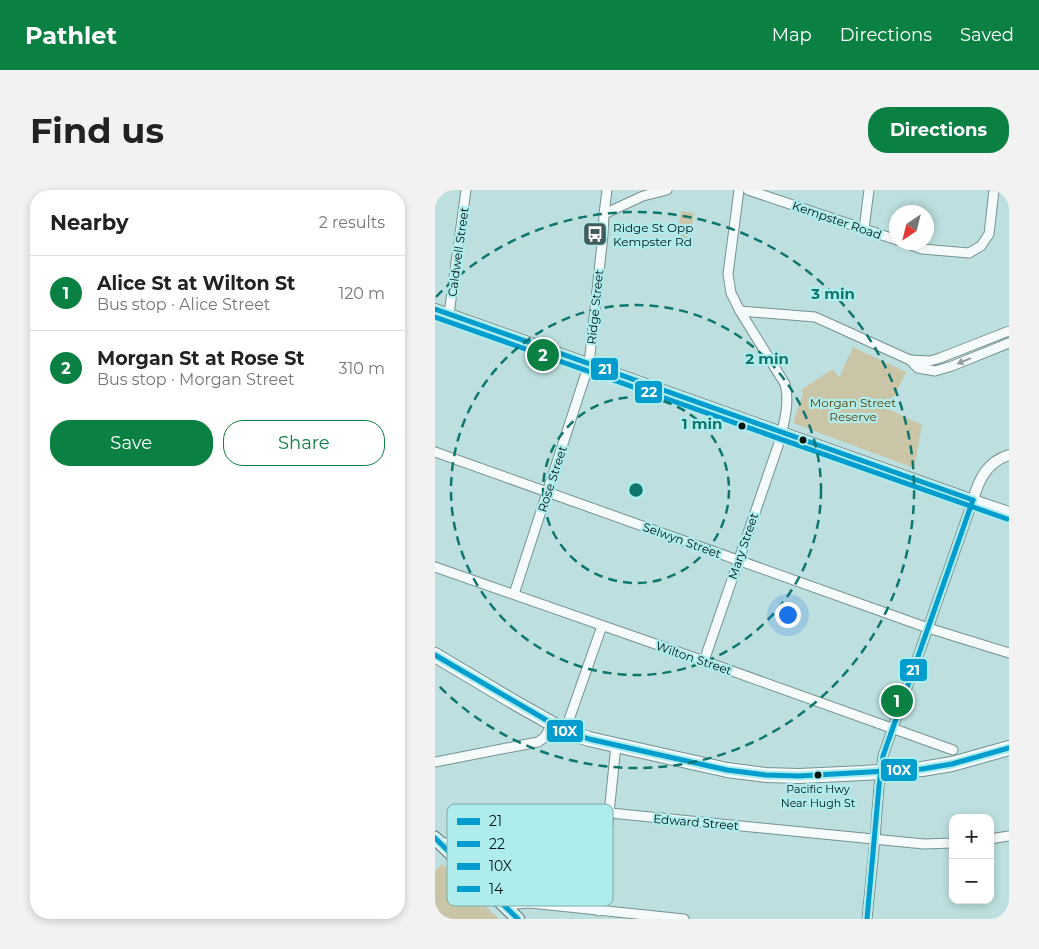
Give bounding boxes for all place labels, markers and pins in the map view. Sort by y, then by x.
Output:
place label: Ridge St Opp Kempster Rd [613,220,693,249]
bus stop icon: Ridge St Opp Kempster Rd [582,221,608,247]
pin: 2 [527,336,559,374]
unlabelled marker [737,421,747,431]
unlabelled marker [798,435,808,445]
centre of rings [627,481,645,499]
pin: 1 [881,682,913,720]
marker: Pacific Hwy Near Hugh St [813,770,823,780]
place label: Pacific Hwy Near Hugh St [781,782,856,810]

